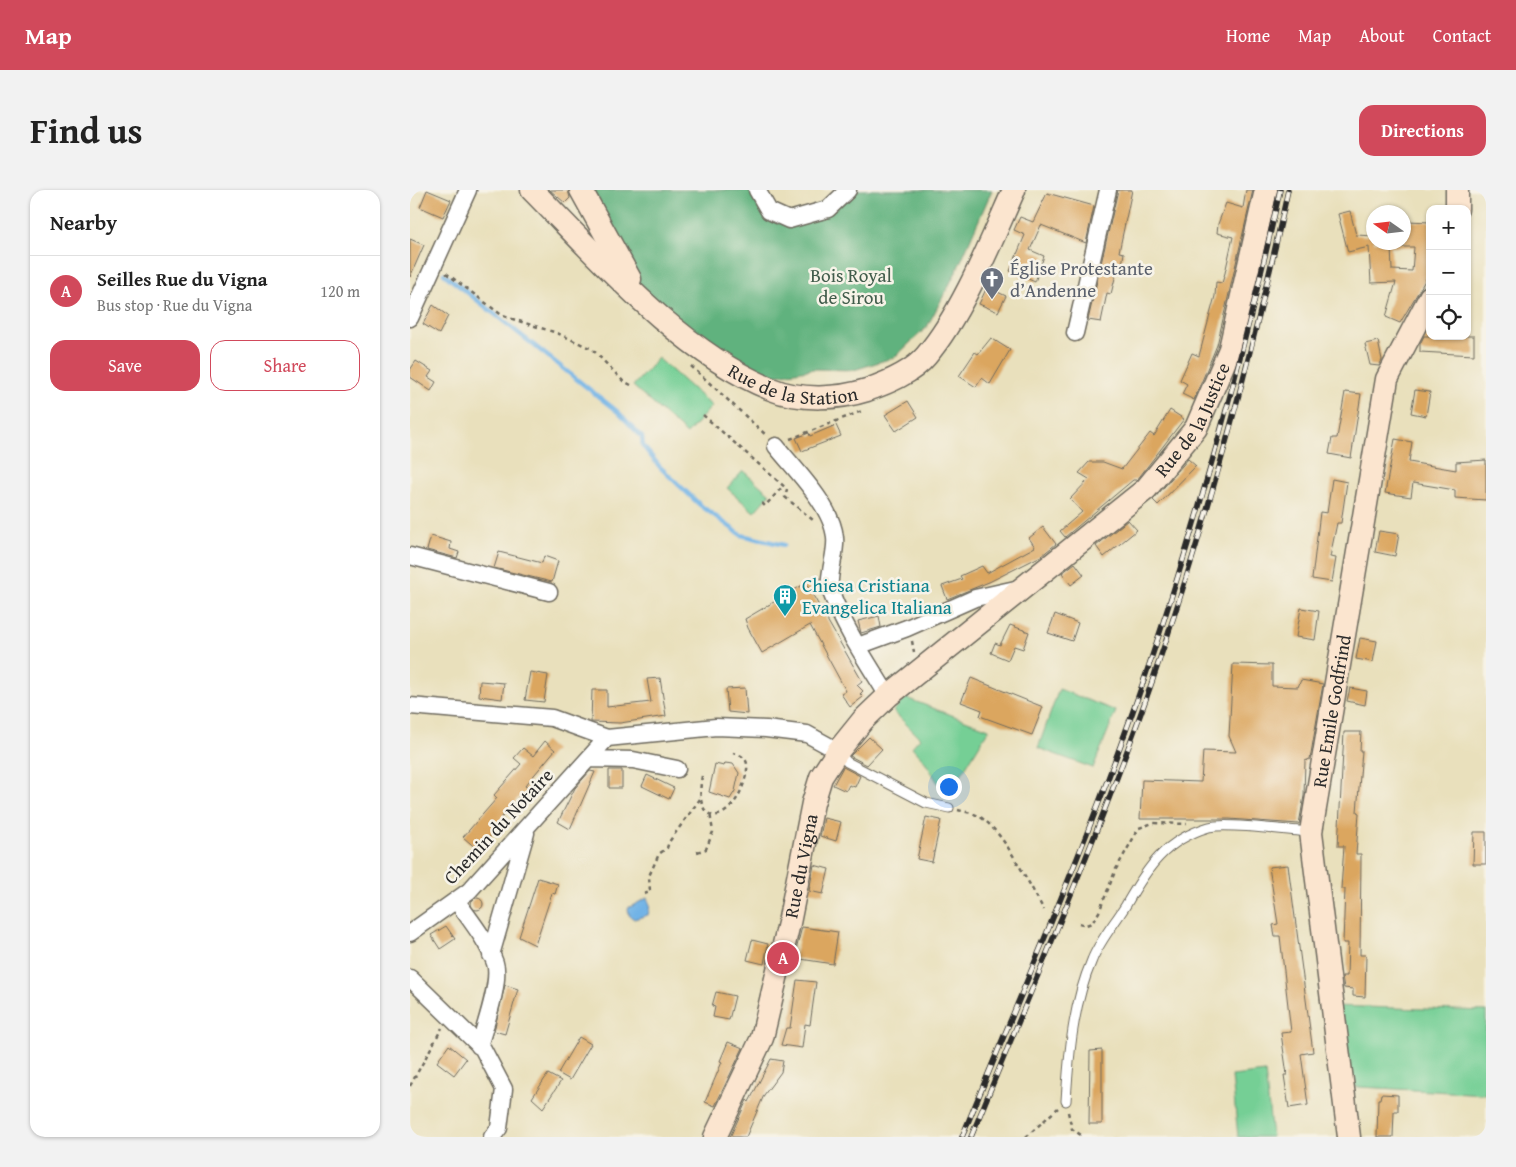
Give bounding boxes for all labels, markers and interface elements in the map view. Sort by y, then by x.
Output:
text: Map [25,18,72,53]
text: Home [1226,22,1270,49]
text: Map [1298,22,1331,49]
text: About [1359,22,1405,49]
text: Contact [1433,22,1491,49]
text: Find us [30,105,143,156]
button: Directions [1359,105,1486,156]
north arrow [1366,205,1411,250]
map controls [1426,205,1471,340]
button: + [1426,205,1471,250]
text: Nearby [50,207,117,238]
button: − [1426,250,1471,295]
place label: Église Protestante d’Andenne [1010,254,1153,304]
park label: Bois Royal de Sirou [810,261,892,311]
text: Seilles Rue du Vigna [97,265,267,293]
church icon: Église Protestante d’Andenne [979,266,1005,300]
text: A [61,279,71,303]
text: 120 m [320,279,360,303]
text: Bus stop · Rue du Vigna [97,293,252,317]
button: locate [1426,295,1471,340]
button: Save [50,340,200,391]
button: Share [210,340,360,391]
street label: Rue de la Station [723,356,860,411]
street label: Rue de la Justice [1148,358,1237,483]
place label: Chiesa Cristiana Evangelica Italiana [802,571,952,621]
building icon: Chiesa Cristiana Evangelica Italiana [772,583,798,617]
street label: Rue Emile Godfrind [1305,632,1358,790]
street label: Chemin du Notaire [437,762,559,890]
your location [936,774,962,800]
street label: Rue du Vigna [776,811,825,921]
pin: A [767,939,799,977]

